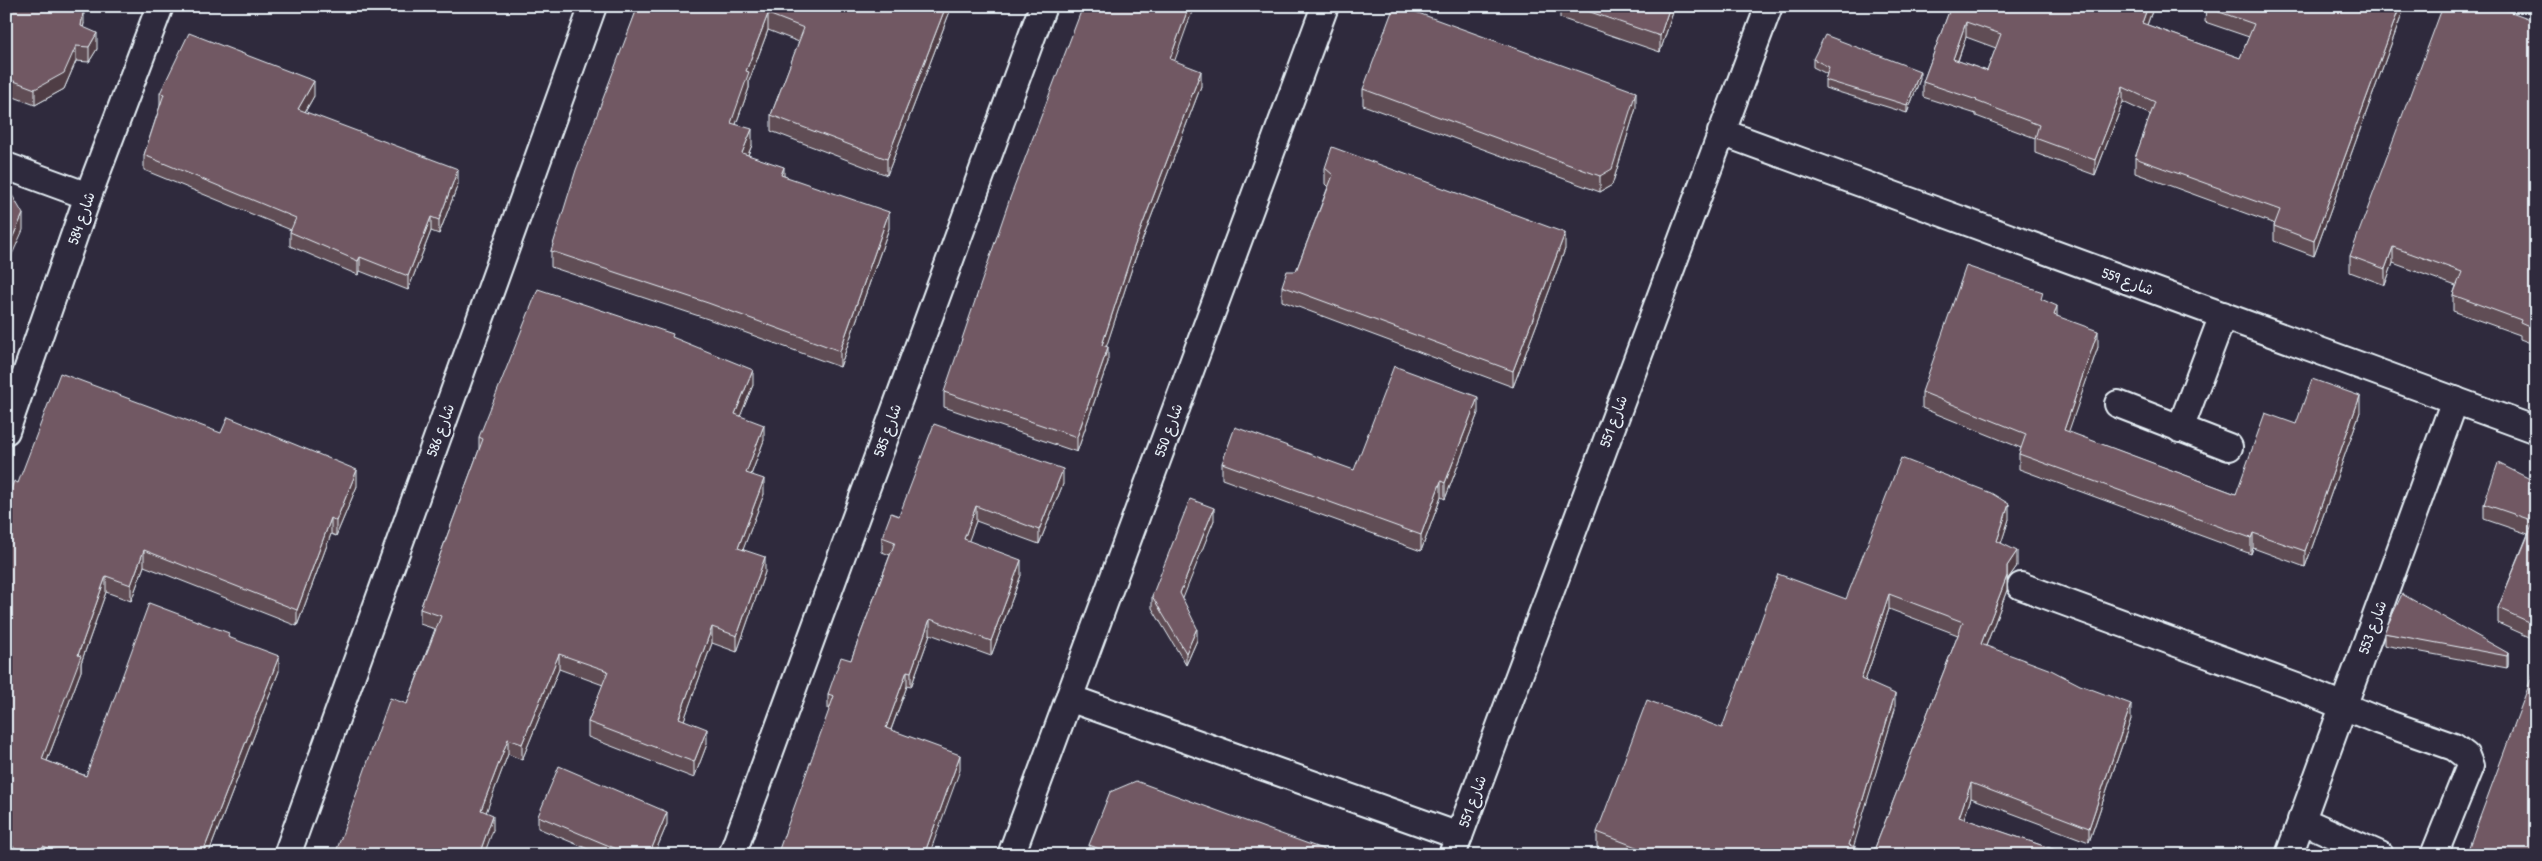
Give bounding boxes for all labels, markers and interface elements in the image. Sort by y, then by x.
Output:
street label: شارع 584 [62,189,100,247]
street label: شارع 559 [2099,262,2157,300]
street label: شارع 551 [1594,392,1632,450]
street label: شارع 550 [1149,400,1187,460]
street label: شارع 586 [421,401,459,459]
street label: شارع 585 [868,401,906,459]
street label: شارع 553 [2353,597,2391,657]
street label: شارع 551 [1453,772,1491,830]

